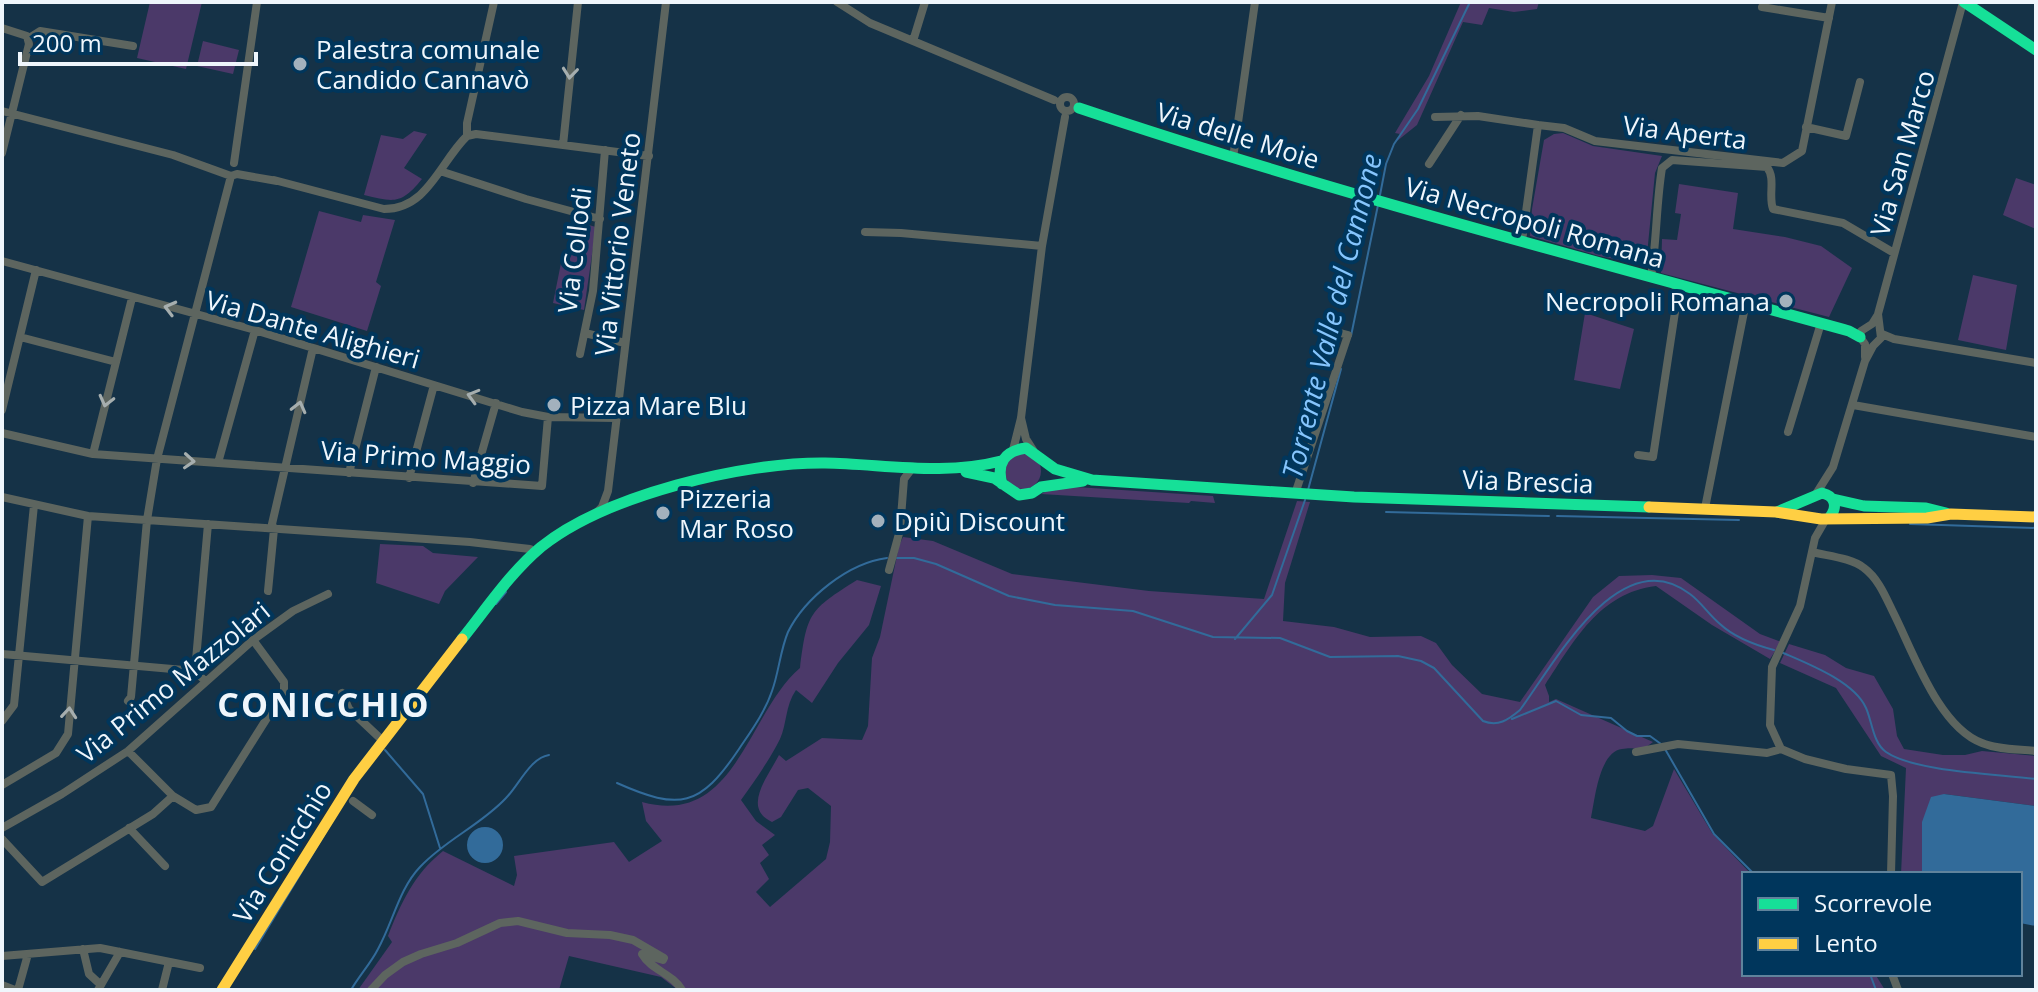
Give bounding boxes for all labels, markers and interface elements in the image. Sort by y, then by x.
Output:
scale bar [20,16,256,66]
text: 200 m [32,26,102,59]
place label: Palestra comunale Candido Cannavò [316,31,540,97]
marker: Palestra comunale Candido Cannavò [291,55,309,73]
street label: Via San Marco [1861,66,1943,240]
one-way arrow [562,67,579,80]
street label: Via delle Moie [1152,93,1324,177]
street label: Via Aperta [1621,107,1749,157]
street label: Via Vittorio Veneto [585,130,649,358]
water label: Torrente Valle del Cannone [1272,149,1390,483]
street label: Via Necropoli Romana [1401,168,1669,276]
street label: Via Collodi [548,185,600,315]
street label: Via Dante Alighieri [202,281,424,377]
place label: Necropoli Romana [1545,283,1770,319]
marker: Necropoli Romana [1777,292,1795,310]
one-way arrow [163,301,177,318]
place label: Pizza Mare Blu [570,387,747,423]
one-way arrow [466,389,480,406]
one-way arrow [99,394,116,408]
marker: Pizza Mare Blu [545,396,563,414]
one-way arrow [289,401,306,415]
street label: Via Primo Maggio [320,432,532,482]
one-way arrow [183,452,196,469]
street label: Via Brescia [1462,461,1594,501]
place label: Pizzeria Mar Roso [679,480,794,546]
place label: Dpiù Discount [894,503,1065,539]
marker: Pizzeria Mar Roso [654,504,672,522]
marker: Dpiù Discount [869,512,887,530]
street label: Via Primo Mazzolari [69,593,277,771]
district label: CONICCHIO [217,681,431,727]
one-way arrow [61,706,78,719]
street label: Via Conicchio [224,774,340,930]
legend [1742,872,2022,976]
text: Scorrevole [1814,886,1932,919]
text: Lento [1814,926,1878,959]

